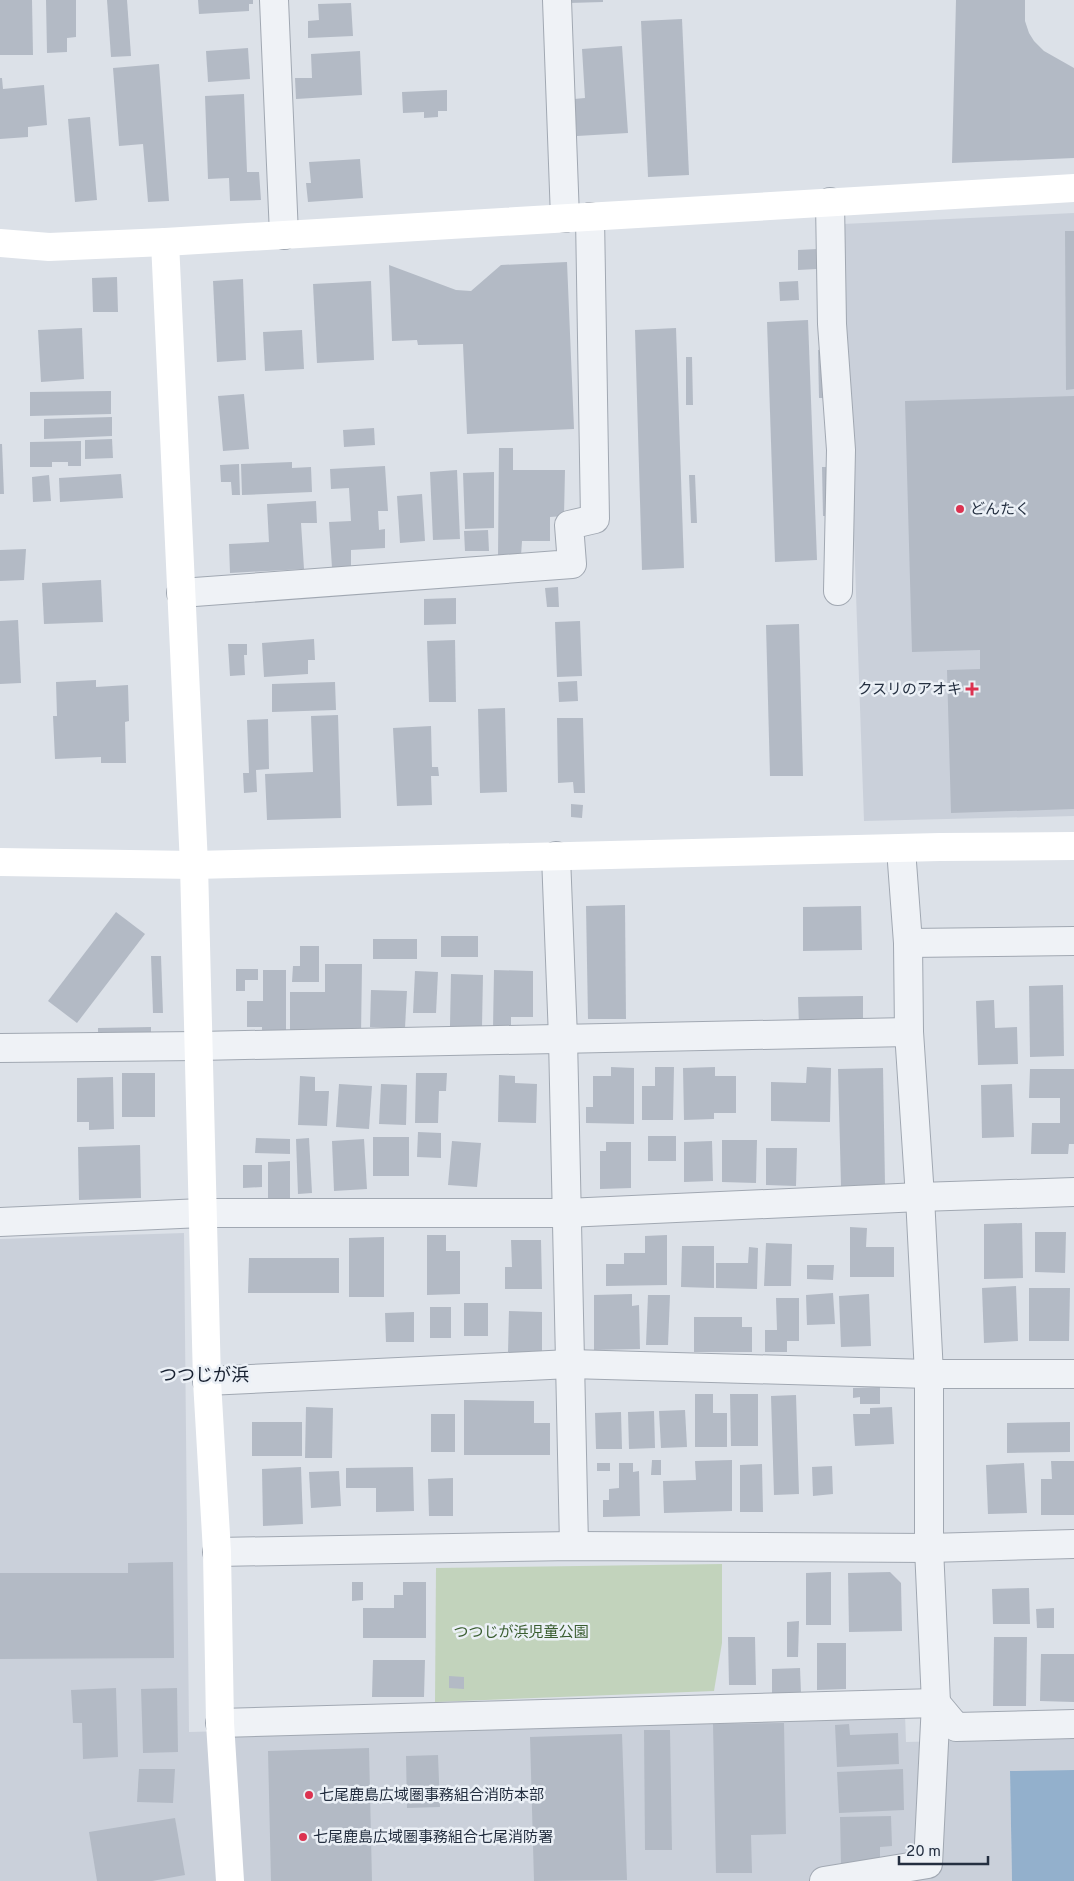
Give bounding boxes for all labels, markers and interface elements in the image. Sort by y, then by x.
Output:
place label: どんたく [970,501,1030,520]
marker: どんたく [954,503,966,515]
place label: クスリのアオキ [857,681,962,700]
marker: クスリのアオキ [966,683,978,695]
district label: つつじが浜 [159,1365,249,1388]
park label: つつじが浜児童公園 [453,1624,589,1643]
place label: 七尾鹿島広域圏事務組合消防本部 [319,1787,544,1806]
marker: 七尾鹿島広域圏事務組合消防本部 [303,1789,315,1801]
place label: 七尾鹿島広域圏事務組合七尾消防署 [313,1829,553,1848]
marker: 七尾鹿島広域圏事務組合七尾消防署 [297,1831,309,1843]
scale bar [899,1834,988,1866]
text: 20 m [906,1843,941,1862]

